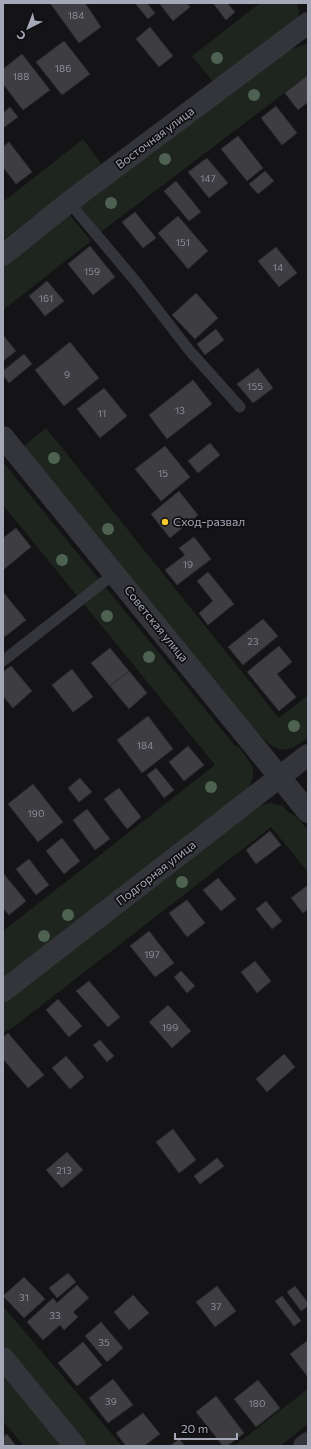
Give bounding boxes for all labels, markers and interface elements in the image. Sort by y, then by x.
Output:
north arrow [8,8,48,48]
house number: 184 [68,9,84,21]
text: С [13,28,28,43]
house number: 186 [55,62,71,74]
house number: 188 [13,70,29,82]
street label: Восточная улица [112,103,196,171]
house number: 147 [200,172,216,184]
house number: 151 [176,236,190,248]
house number: 14 [273,261,283,273]
house number: 159 [84,265,100,277]
house number: 161 [39,292,53,304]
house number: 9 [64,368,70,380]
house number: 155 [247,380,263,392]
house number: 13 [175,404,185,416]
house number: 11 [98,407,106,419]
house number: 15 [158,467,168,479]
place label: Сход-развал [173,514,245,528]
marker: Сход-развал [160,517,170,527]
house number: 19 [183,558,193,570]
street label: Советская улица [122,583,192,664]
house number: 23 [247,635,259,647]
house number: 184 [137,739,153,751]
house number: 190 [28,807,44,819]
street label: Подгорная улица [113,837,198,908]
house number: 197 [144,948,160,960]
house number: 199 [162,1021,178,1033]
house number: 213 [56,1164,72,1176]
house number: 31 [19,1291,29,1303]
house number: 37 [211,1300,221,1312]
house number: 33 [49,1309,61,1321]
house number: 35 [98,1336,110,1348]
house number: 39 [105,1395,117,1407]
house number: 180 [249,1397,265,1409]
scale bar [175,1415,237,1441]
text: 20 m [181,1421,208,1435]

